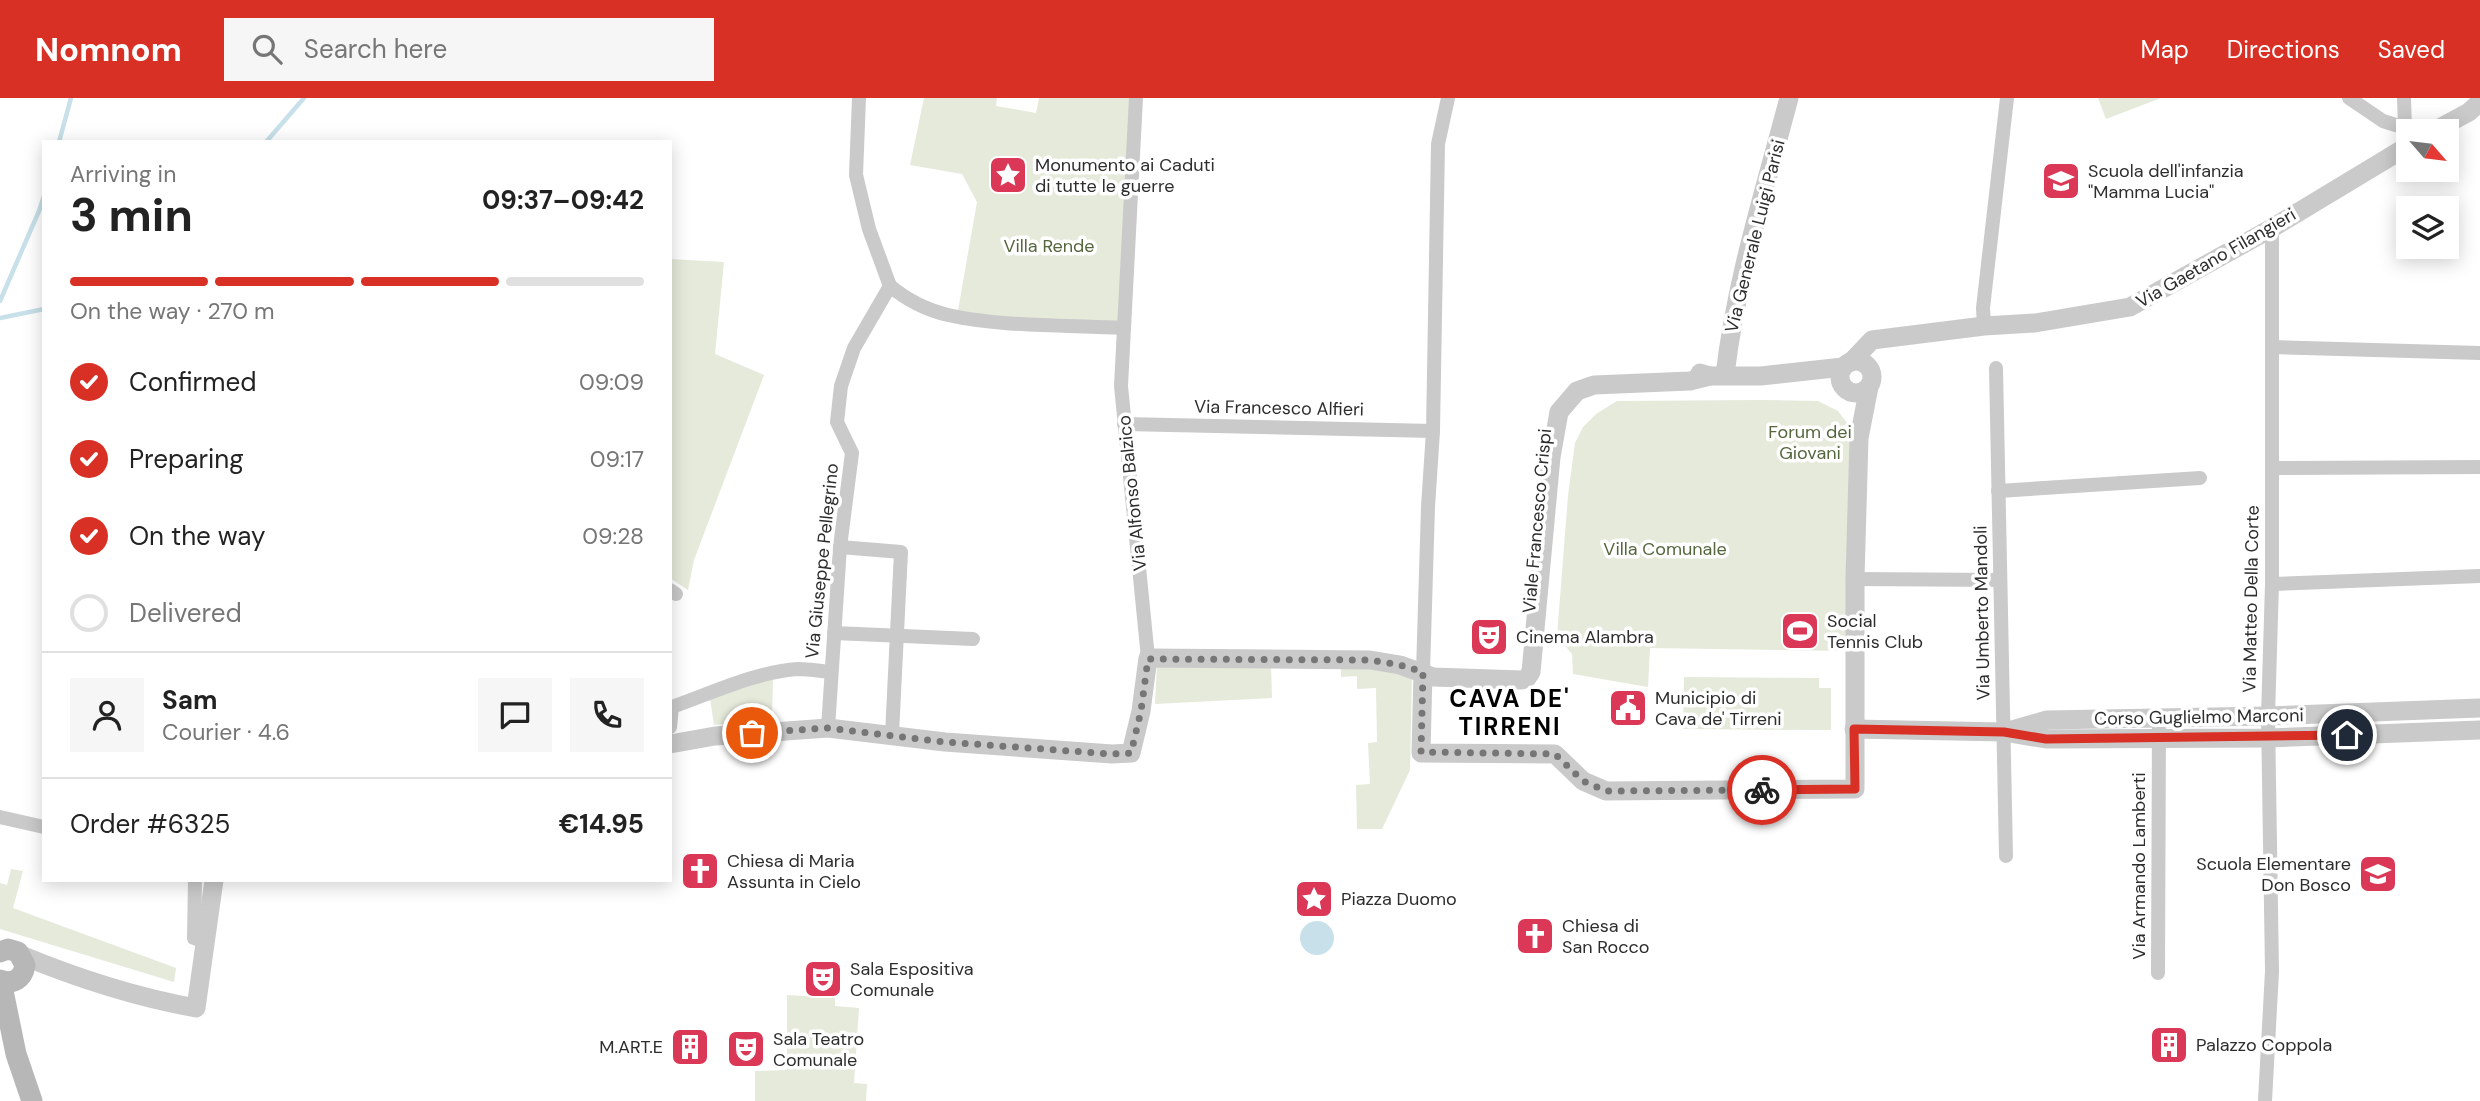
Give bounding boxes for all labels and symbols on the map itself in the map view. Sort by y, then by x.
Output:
north arrow [2396,119,2459,182]
street label: Via Generale Luigi Parisi [1719,137,1791,335]
place label: Monumento ai Caduti di tutte le guerre [1035,153,1215,198]
place icon: Monumento ai Caduti di tutte le guerre [987,154,1029,196]
place label: Scuola dell'infanzia "Mamma Lucia" [2088,159,2244,204]
school or university icon: Scuola dell'infanzia "Mamma Lucia" [2040,160,2082,202]
street label: Via Gaetano Filangieri [2132,202,2300,314]
park label: Villa Rende [1003,234,1095,258]
street label: Via Francesco Alfieri [1194,395,1364,421]
street label: Via Alfonso Balzico [1112,414,1152,572]
park label: Forum dei Giovani [1768,420,1852,465]
street label: Viale Francesco Crispi [1517,428,1557,614]
street label: Via Giuseppe Pellegrino [800,462,844,660]
street label: Via Matteo Della Corte [2237,505,2265,693]
street label: Via Umberto Mandoli [1968,525,1996,701]
park label: Villa Comunale [1603,537,1727,561]
place label: Social Tennis Club [1827,609,1923,654]
sports icon: Social Tennis Club [1779,610,1821,652]
theatre icon: Cinema Alambra [1468,616,1510,658]
place label: Cinema Alambra [1516,625,1654,649]
district label: CAVA DE' TIRRENI [1449,683,1571,742]
place label: Municipio di Cava de' Tirreni [1655,686,1782,731]
public building icon: Municipio di Cava de' Tirreni [1607,687,1649,729]
pin [722,703,782,763]
street label: Corso Guglielmo Marconi [2094,703,2304,731]
pin [2317,705,2377,765]
courier [1727,755,1797,825]
street label: Via Armando Lamberti [2127,772,2151,960]
place label: Chiesa di Maria Assunta in Cielo [727,849,861,894]
church icon: Chiesa di Maria Assunta in Cielo [679,850,721,892]
place label: Scuola Elementare Don Bosco [2196,852,2351,897]
school or university icon: Scuola Elementare Don Bosco [2357,853,2399,895]
place icon: Piazza Duomo [1293,878,1335,920]
place label: Piazza Duomo [1341,887,1457,911]
place label: Chiesa di San Rocco [1562,914,1649,959]
church icon: Chiesa di San Rocco [1514,915,1556,957]
place label: Sala Espositiva Comunale [850,957,974,1002]
theatre icon: Sala Espositiva Comunale [802,958,844,1000]
building icon: Palazzo Coppola [2148,1024,2190,1066]
building icon: M.ART.E [669,1026,711,1068]
place label: Sala Teatro Comunale [773,1027,864,1072]
theatre icon: Sala Teatro Comunale [725,1028,767,1070]
place label: Palazzo Coppola [2196,1033,2332,1057]
place label: M.ART.E [599,1035,663,1059]

